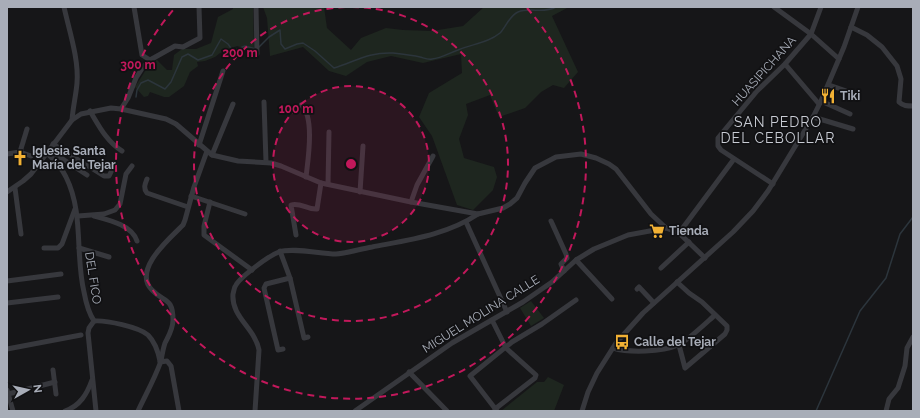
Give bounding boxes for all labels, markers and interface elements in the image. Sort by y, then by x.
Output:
street label: HUASIPICHANA [729,33,799,109]
text: 200 m [222,46,258,60]
text: 300 m [120,58,156,72]
restaurant icon: Tiki [819,87,837,105]
place label: Tiki [840,89,860,103]
text: 100 m [279,102,313,116]
district label: SAN PEDRO DEL CEBOLLAR [721,114,835,146]
place label: Iglesia Santa María del Tejar [32,144,116,172]
church icon: Iglesia Santa María del Tejar [11,149,29,167]
centre of rings [344,157,358,171]
supermarket icon: Tienda [648,222,666,240]
place label: Tienda [669,224,709,238]
street label: DEL FICO [82,251,104,305]
street label: MIGUEL MOLINA CALLE [420,272,542,356]
bus stop icon: Calle del Tejar [613,333,631,351]
place label: Calle del Tejar [634,335,716,349]
north arrow [8,370,48,410]
text: N [30,384,44,394]

